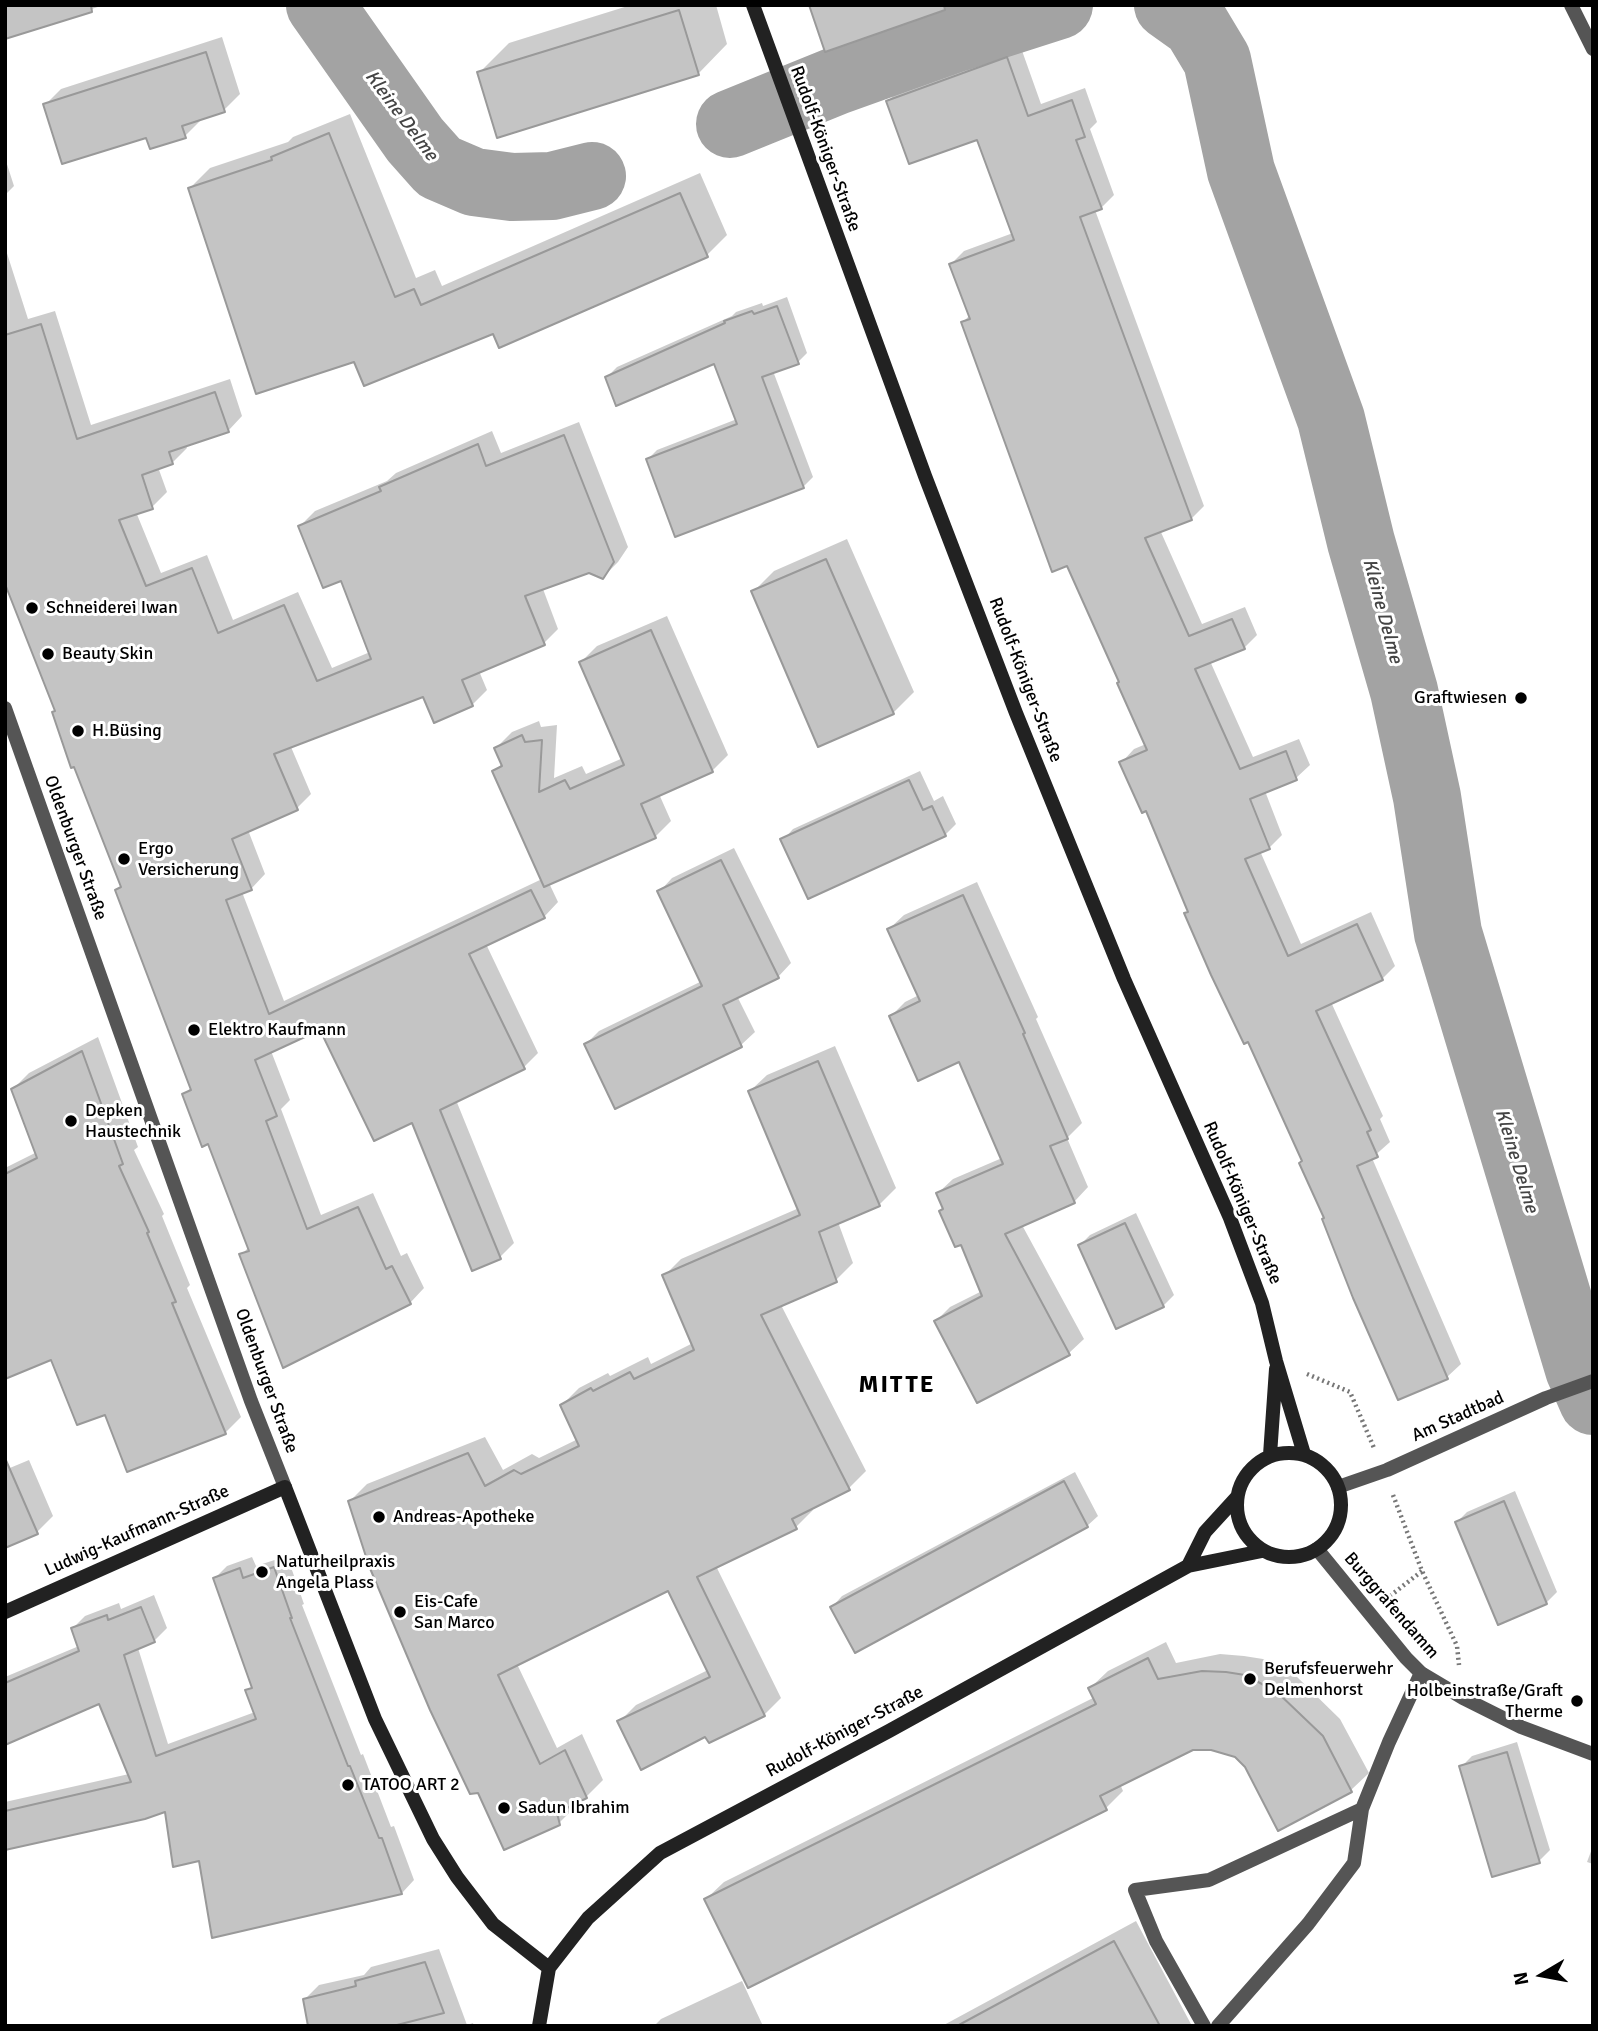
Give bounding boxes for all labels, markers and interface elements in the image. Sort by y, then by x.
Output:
street label: Rudolf-Königer-Straße [785,63,865,235]
water label: Kleine Delme [360,66,442,166]
water label: Kleine Delme [1357,556,1407,666]
street label: Rudolf-Königer-Straße [984,595,1066,765]
place label: Schneiderei Iwan [46,597,178,619]
marker: Schneiderei Iwan [24,600,40,616]
place label: Beauty Skin [62,643,153,665]
marker: Beauty Skin [40,646,56,662]
place label: Graftwiesen [1414,687,1507,709]
marker: Graftwiesen [1513,690,1529,706]
place label: H.Büsing [92,720,162,742]
marker: H.Büsing [70,723,86,739]
street label: Oldenburger Straße [39,773,111,923]
place label: Ergo Versicherung [138,838,239,880]
marker: Ergo Versicherung [116,851,132,867]
place label: Elektro Kaufmann [208,1019,346,1041]
marker: Elektro Kaufmann [186,1022,202,1038]
place label: Depken Haustechnik [85,1100,181,1142]
water label: Kleine Delme [1489,1106,1543,1216]
marker: Depken Haustechnik [63,1113,79,1129]
street label: Rudolf-Königer-Straße [1198,1118,1286,1288]
street label: Oldenburger Straße [230,1306,302,1456]
district label: MITTE [859,1372,935,1400]
street label: Am Stadtbad [1409,1387,1507,1447]
street label: Ludwig-Kaufmann-Straße [41,1481,233,1581]
place label: Andreas-Apotheke [393,1506,534,1528]
marker: Andreas-Apotheke [371,1509,387,1525]
street label: Burggrafendamm [1339,1548,1443,1664]
place label: Naturheilpraxis Angela Plass [276,1551,395,1594]
marker: Naturheilpraxis Angela Plass [254,1564,270,1580]
place label: Eis-Cafe San Marco [414,1591,495,1634]
marker: Eis-Cafe San Marco [392,1604,408,1620]
place label: Berufsfeuerwehr Delmenhorst [1264,1658,1393,1700]
marker: Berufsfeuerwehr Delmenhorst [1242,1671,1258,1687]
place label: Holbeinstraße/Graft Therme [1407,1680,1563,1722]
street label: Rudolf-Königer-Straße [763,1681,927,1783]
marker: Holbeinstraße/Graft Therme [1569,1693,1585,1709]
place label: TATOO ART 2 [362,1774,460,1796]
marker: TATOO ART 2 [340,1777,356,1793]
place label: Sadun Ibrahim [518,1797,630,1819]
marker: Sadun Ibrahim [496,1800,512,1816]
north arrow [1507,1940,1577,2010]
text: N [1508,1970,1534,1987]

